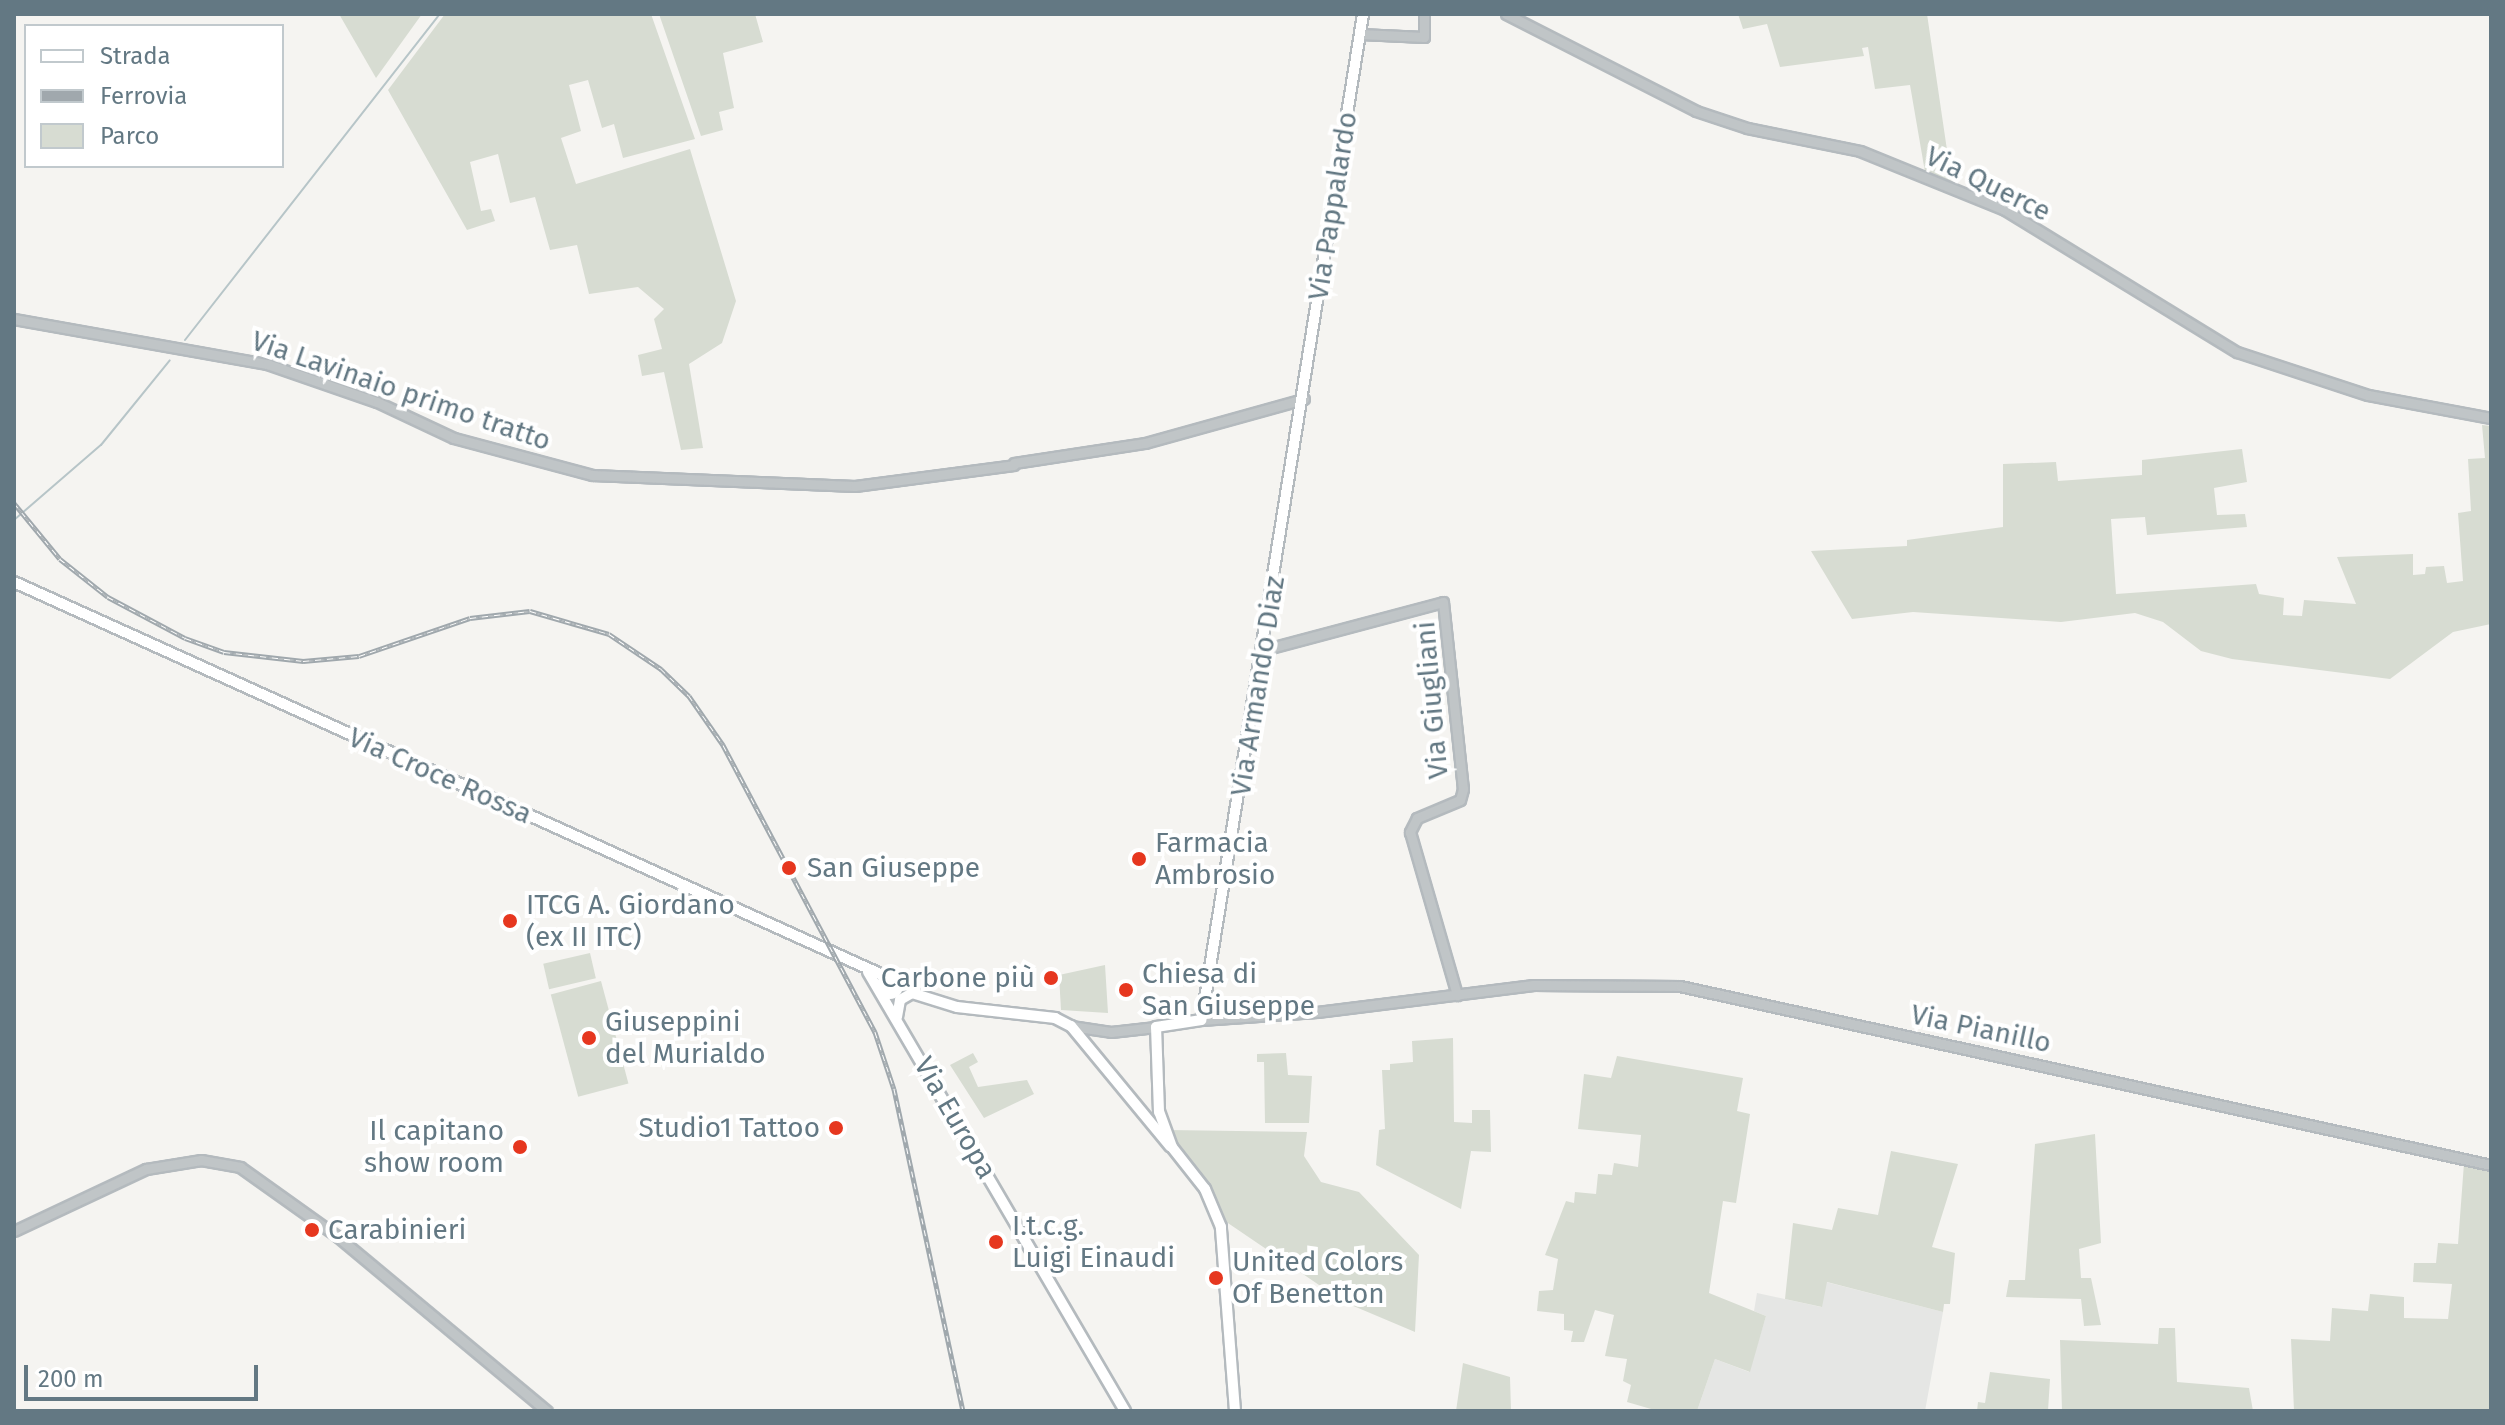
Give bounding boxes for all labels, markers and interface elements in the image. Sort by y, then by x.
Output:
legend [24,24,284,168]
text: Strada [100,42,171,70]
text: Ferrovia [100,82,187,110]
street label: Via Pappalardo [1302,109,1364,303]
text: Parco [100,122,159,150]
street label: Via Querce [1920,139,2056,229]
street label: Via Lavinaio primo tratto [247,324,555,458]
street label: Via Armando Diaz [1224,573,1292,799]
street label: Via Giugliani [1408,620,1456,780]
street label: Via Croce Rossa [343,721,537,831]
place label: Farmacia Ambrosio [1155,826,1275,892]
marker: Farmacia Ambrosio [1130,850,1148,868]
place label: San Giuseppe [807,851,980,885]
marker: San Giuseppe [778,857,800,879]
place label: ITCG A. Giordano (ex II ITC) [526,888,735,954]
marker: ITCG A. Giordano (ex II ITC) [501,912,519,930]
place label: Chiesa di San Giuseppe [1142,957,1315,1023]
place label: Carbone più [881,961,1035,995]
marker: Carbone più [1042,969,1060,987]
marker: Chiesa di San Giuseppe [1117,981,1135,999]
street label: Via Pianillo [1908,998,2054,1060]
place label: Giuseppini del Murialdo [605,1005,766,1071]
marker: Giuseppini del Murialdo [580,1029,598,1047]
street label: Via Europa [907,1051,1003,1185]
place label: Studio1 Tattoo [638,1111,820,1145]
place label: Il capitano show room [364,1114,504,1180]
marker: Studio1 Tattoo [827,1119,845,1137]
marker: Il capitano show room [511,1138,529,1156]
place label: I.t.c.g. Luigi Einaudi [1012,1209,1175,1275]
place label: Carabinieri [328,1213,466,1247]
marker: Carabinieri [303,1221,321,1239]
marker: I.t.c.g. Luigi Einaudi [987,1233,1005,1251]
place label: United Colors Of Benetton [1232,1245,1403,1311]
marker: United Colors Of Benetton [1207,1269,1225,1287]
scale bar [28,1349,262,1399]
text: 200 m [38,1365,104,1393]

